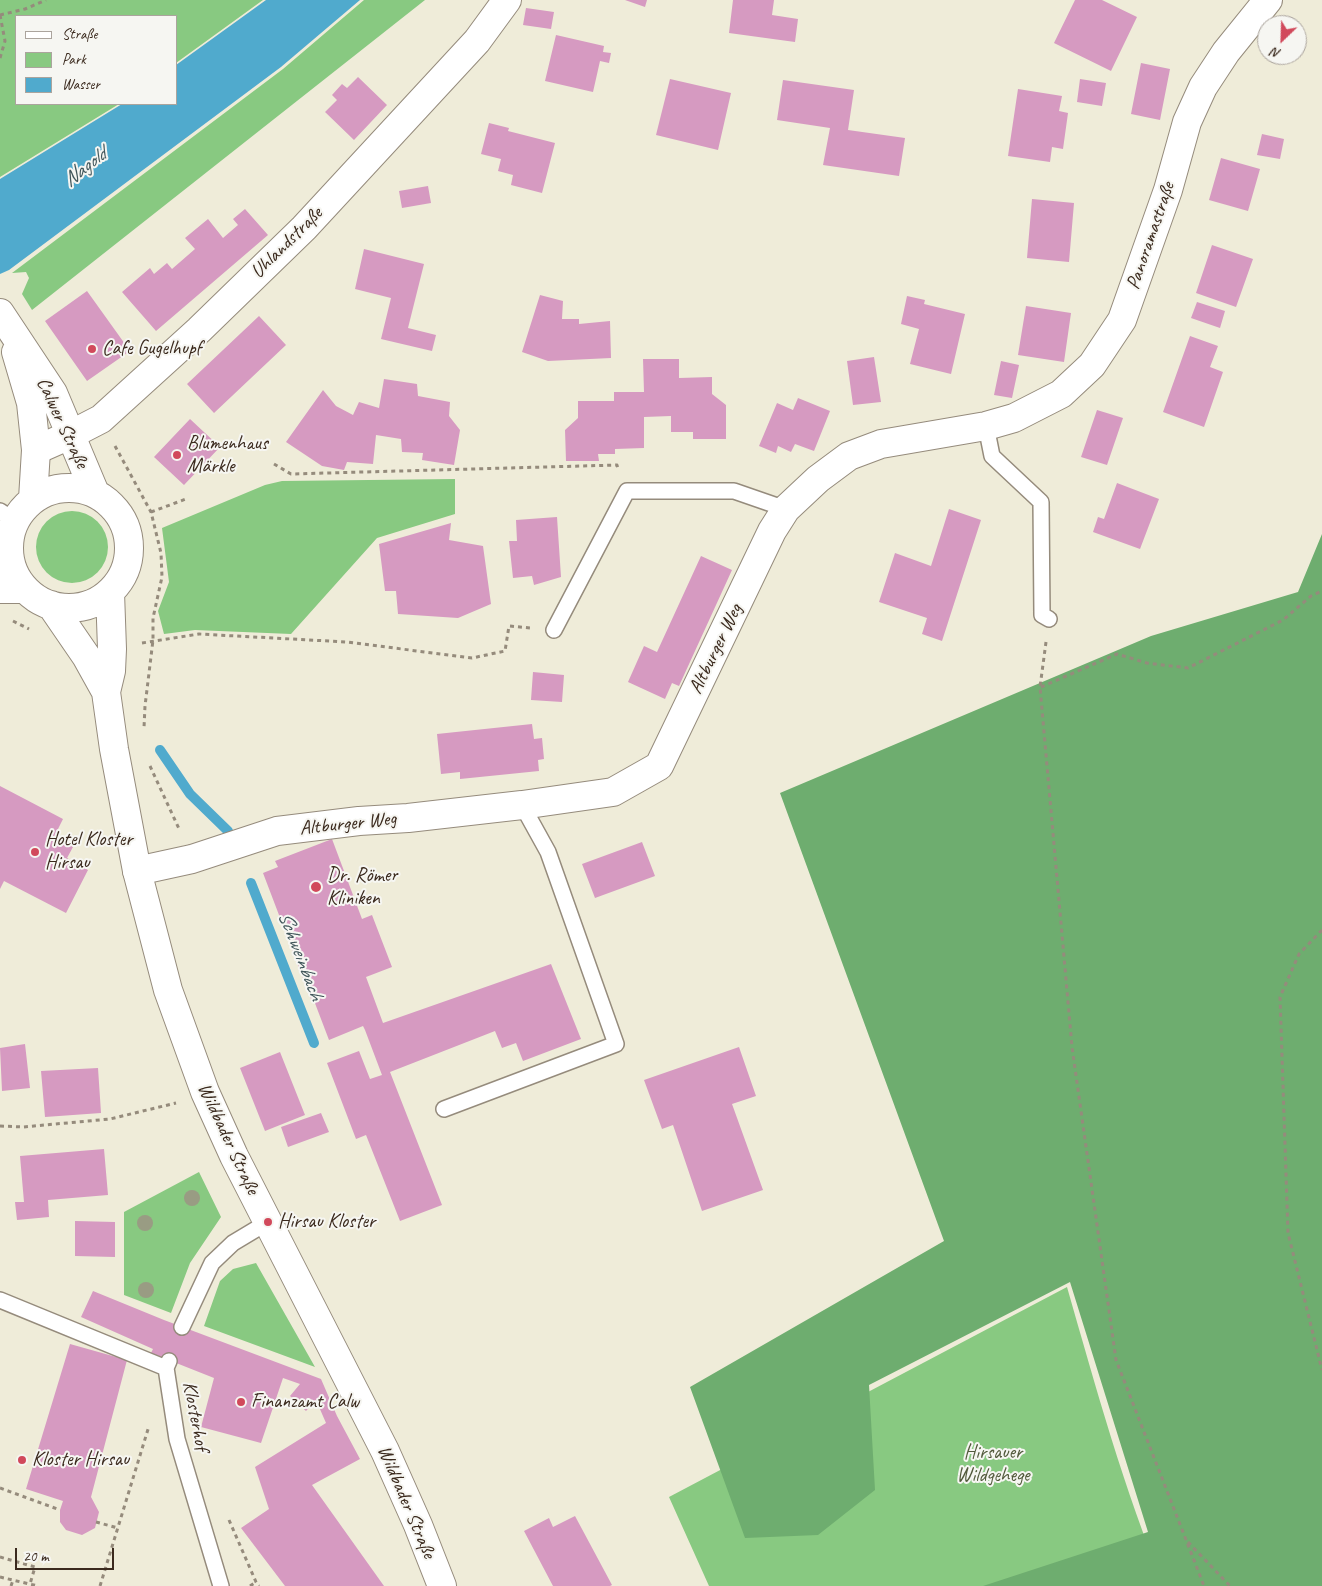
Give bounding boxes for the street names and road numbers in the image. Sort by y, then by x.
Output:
street label: Panoramastraße [1121,179,1181,293]
street label: Uhlandstraße [246,202,328,284]
street label: Calwer Straße [31,374,93,472]
street label: Altburger Weg [684,600,748,698]
street label: Altburger Weg [298,807,398,841]
street label: Wildbader Straße [192,1079,264,1199]
street label: Klosterhof [177,1380,213,1452]
street label: Wildbader Straße [371,1442,441,1562]

